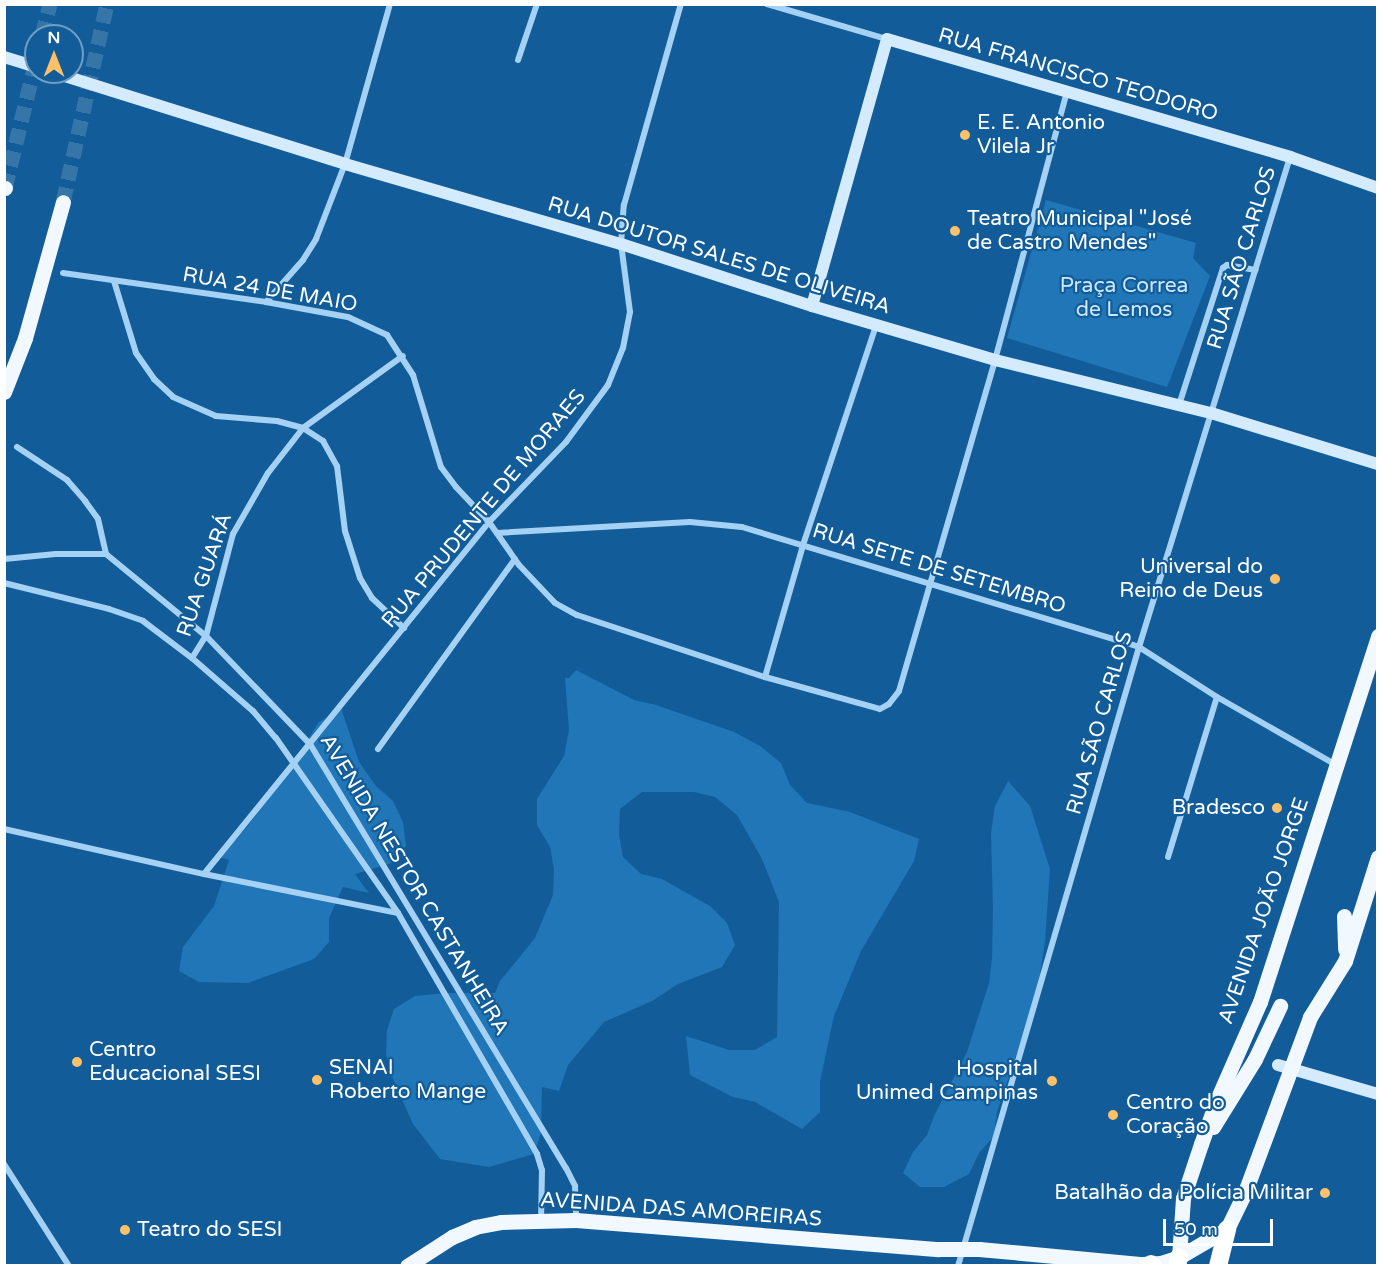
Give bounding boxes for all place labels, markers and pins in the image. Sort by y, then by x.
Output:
place label: E. E. Antonio Vilela Jr [977,110,1105,160]
marker: E. E. Antonio Vilela Jr [958,128,972,142]
place label: Teatro Municipal "José de Castro Mendes" [967,206,1192,256]
marker: Teatro Municipal "José de Castro Mendes" [948,224,962,238]
place label: Universal do Reino de Deus [1119,554,1263,604]
marker: Universal do Reino de Deus [1268,572,1282,586]
place label: Bradesco [1172,795,1265,821]
marker: Bradesco [1270,801,1284,815]
place label: Centro Educacional SESI [89,1037,261,1087]
marker: Centro Educacional SESI [70,1055,84,1069]
place label: SENAI Roberto Mange [329,1055,486,1105]
place label: Hospital Unimed Campinas [856,1056,1038,1106]
marker: Hospital Unimed Campinas [1043,1072,1061,1090]
marker: SENAI Roberto Mange [310,1073,324,1087]
place label: Centro do Coração [1126,1090,1225,1140]
marker: Centro do Coração [1104,1106,1122,1124]
place label: Batalhão da Polícia Militar [1054,1180,1313,1206]
marker: Batalhão da Polícia Militar [1318,1186,1332,1200]
place label: Teatro do SESI [137,1217,283,1243]
marker: Teatro do SESI [118,1223,132,1237]

